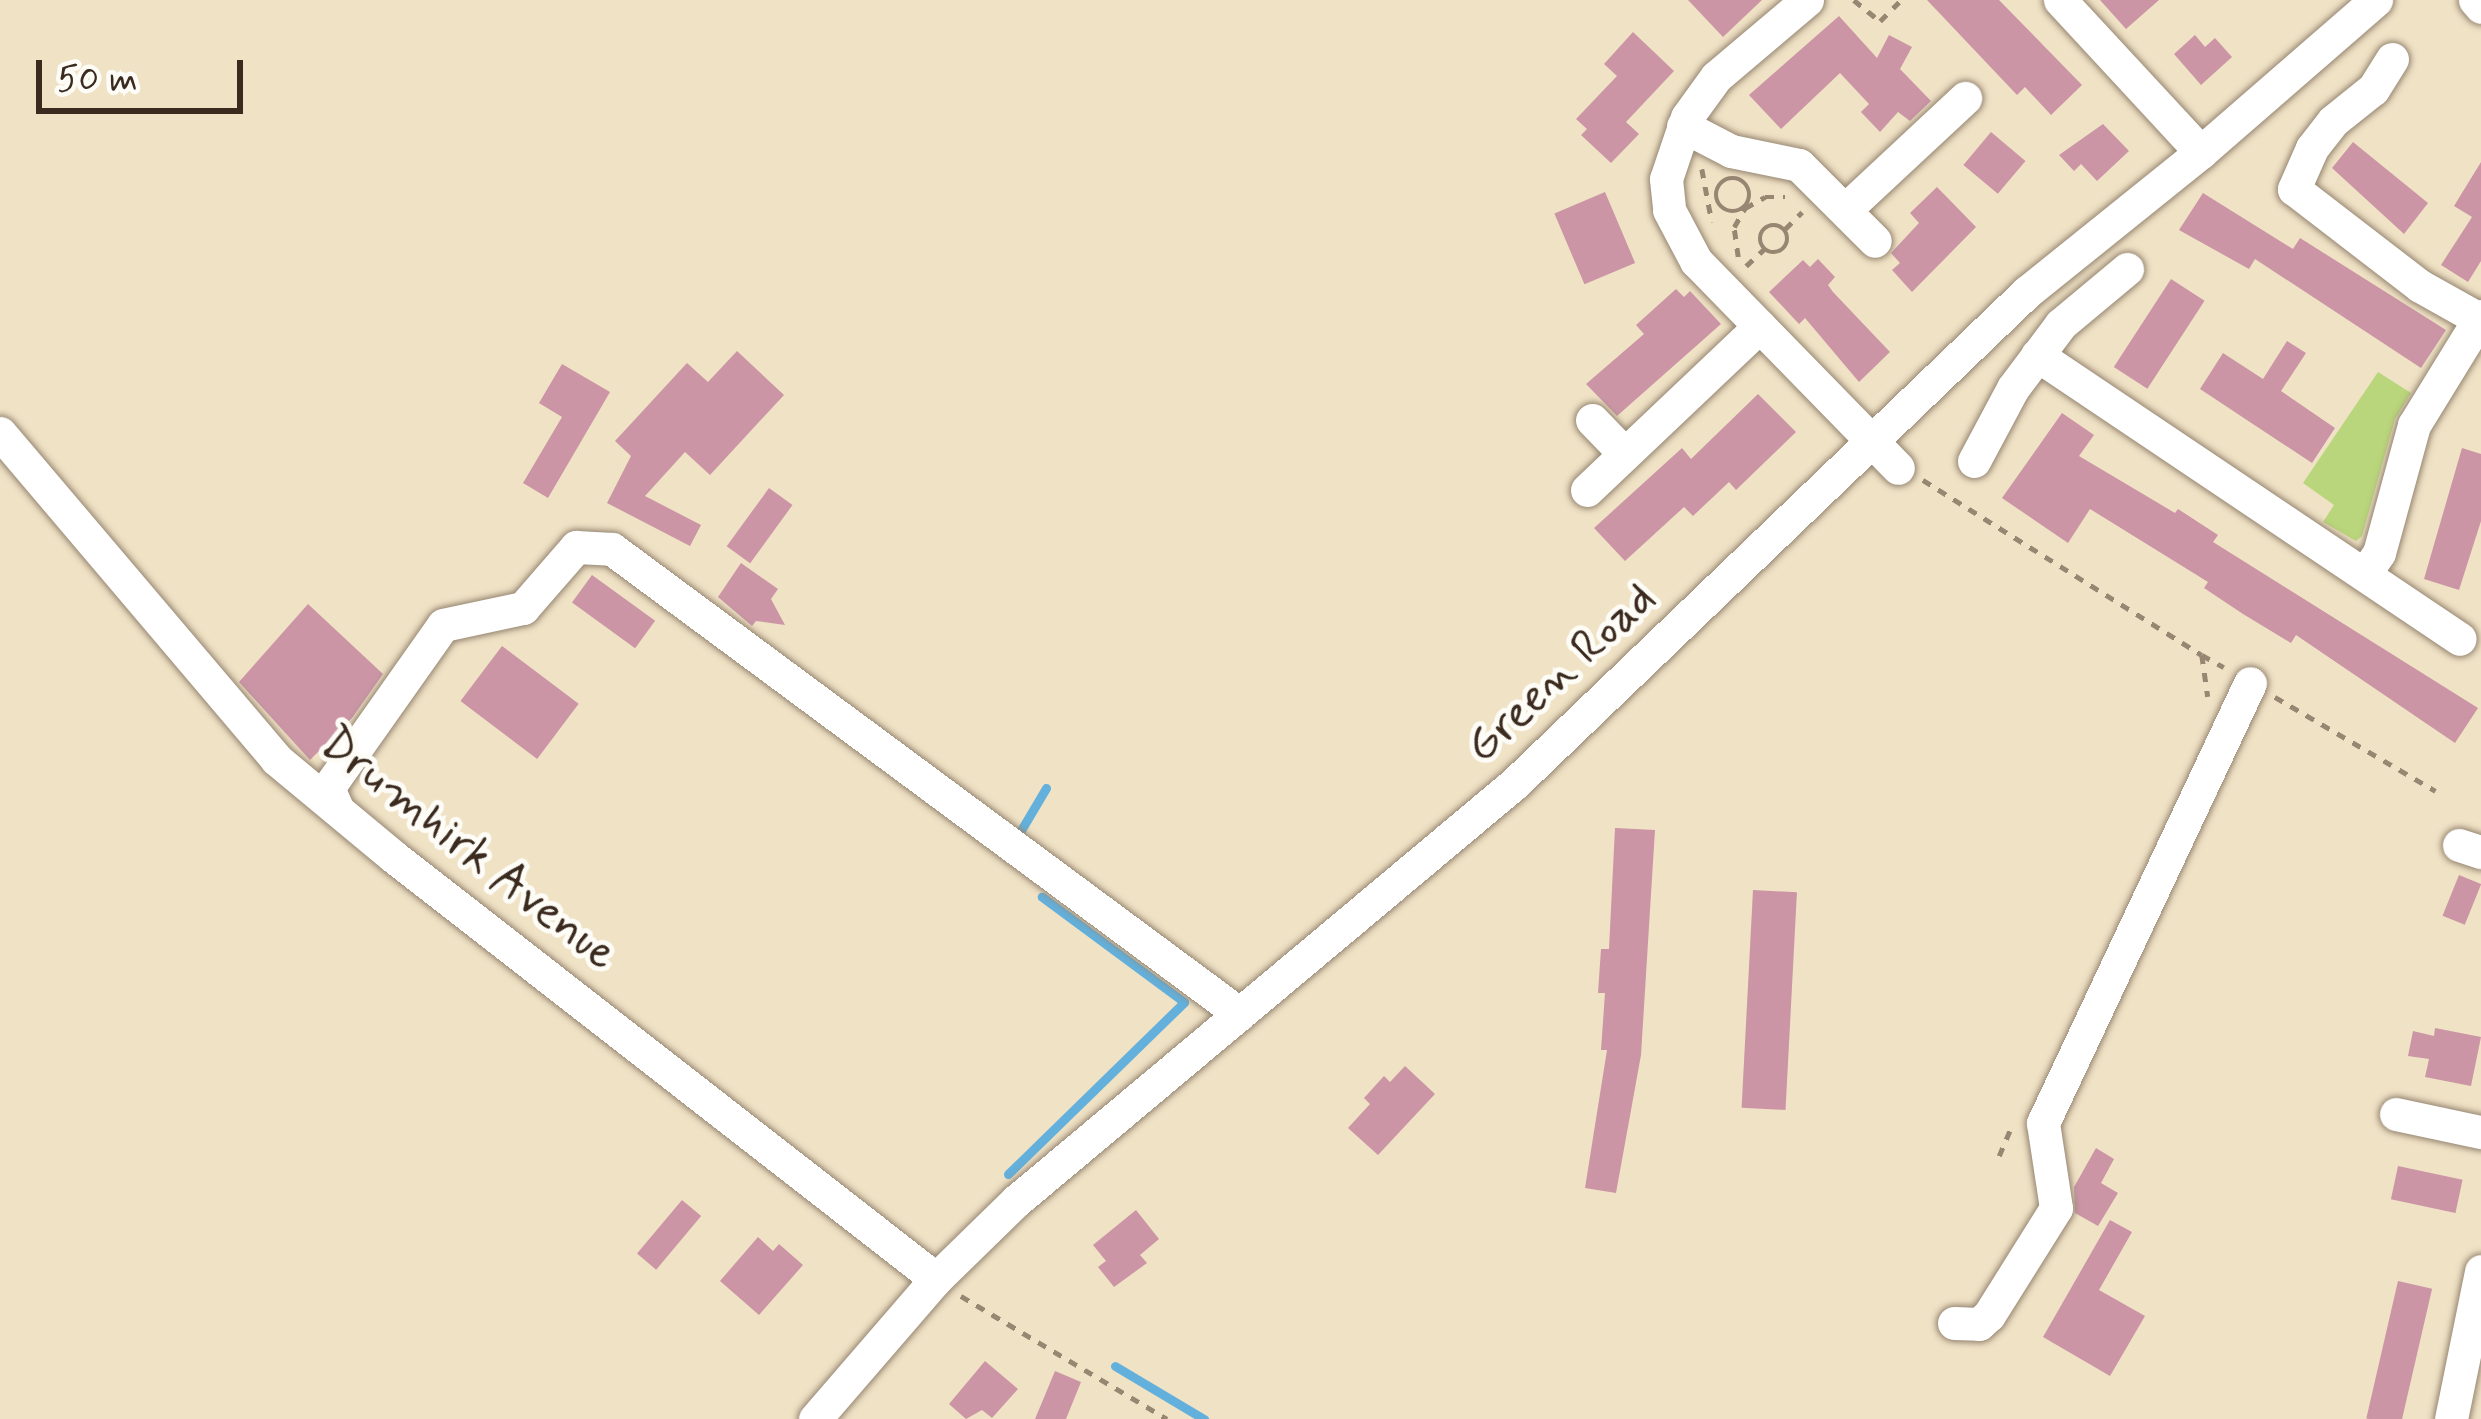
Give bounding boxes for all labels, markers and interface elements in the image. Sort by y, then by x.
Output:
scale bar [42,36,249,110]
text: 50 m [57,57,138,104]
street label: Green Road [1453,570,1669,776]
street label: Drumhirk Avenue [304,712,632,986]

